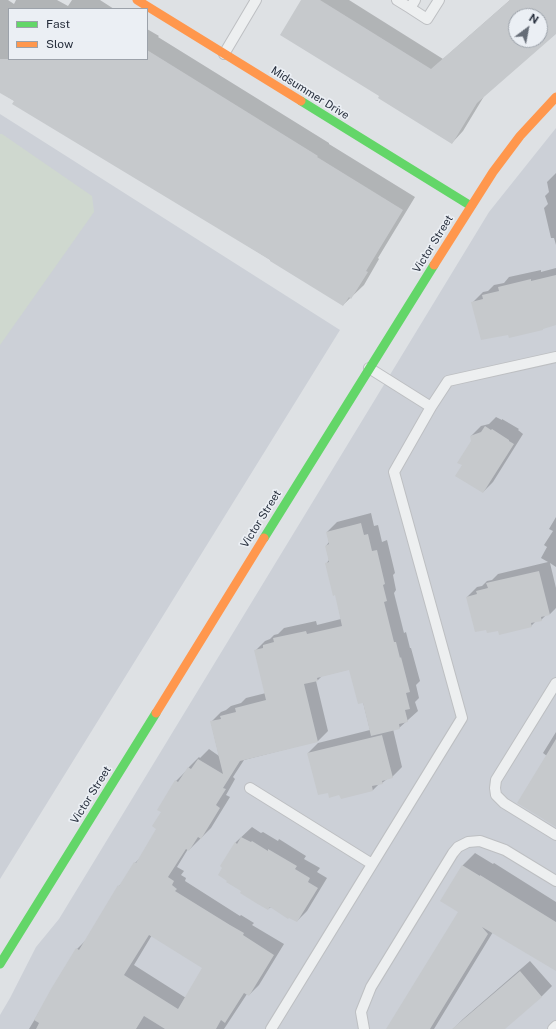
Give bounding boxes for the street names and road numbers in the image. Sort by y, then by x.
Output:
street label: Midsummer Drive [269,64,351,122]
street label: Victor Street [410,213,456,275]
street label: Victor Street [238,488,284,550]
street label: Victor Street [68,764,114,826]

